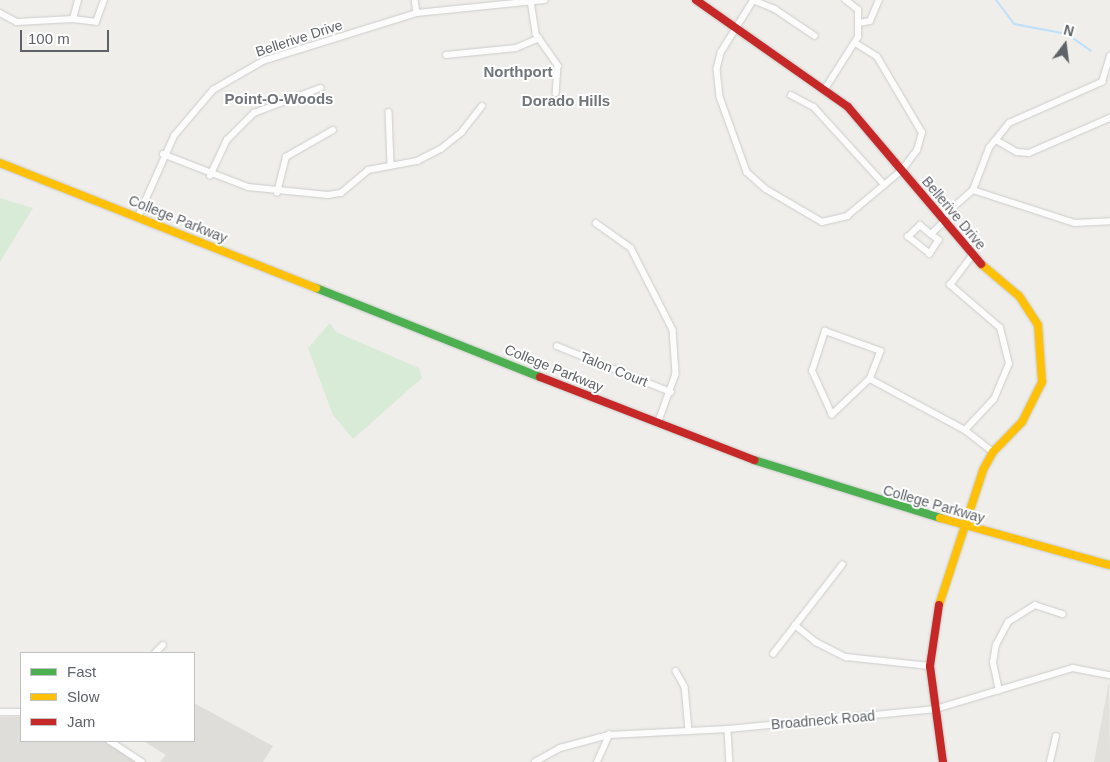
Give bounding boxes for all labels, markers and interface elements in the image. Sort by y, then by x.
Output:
street label: Bellerive Drive [253,16,345,60]
scale bar [22,20,111,52]
north arrow [1040,20,1090,70]
text: N [1062,21,1076,40]
text: 100 m [28,30,70,47]
district label: Northport [483,63,553,81]
district label: Point-O-Woods [225,90,333,108]
district label: Dorado Hills [522,92,610,110]
street label: Bellerive Drive [919,173,989,253]
street label: College Parkway [126,192,230,246]
street label: College Parkway [502,341,606,395]
street label: Talon Court [578,348,650,390]
street label: College Parkway [881,481,987,527]
legend [20,652,195,742]
text: Fast [67,663,96,680]
text: Slow [67,688,100,705]
street label: Broadneck Road [770,707,876,733]
text: Jam [67,713,95,730]

